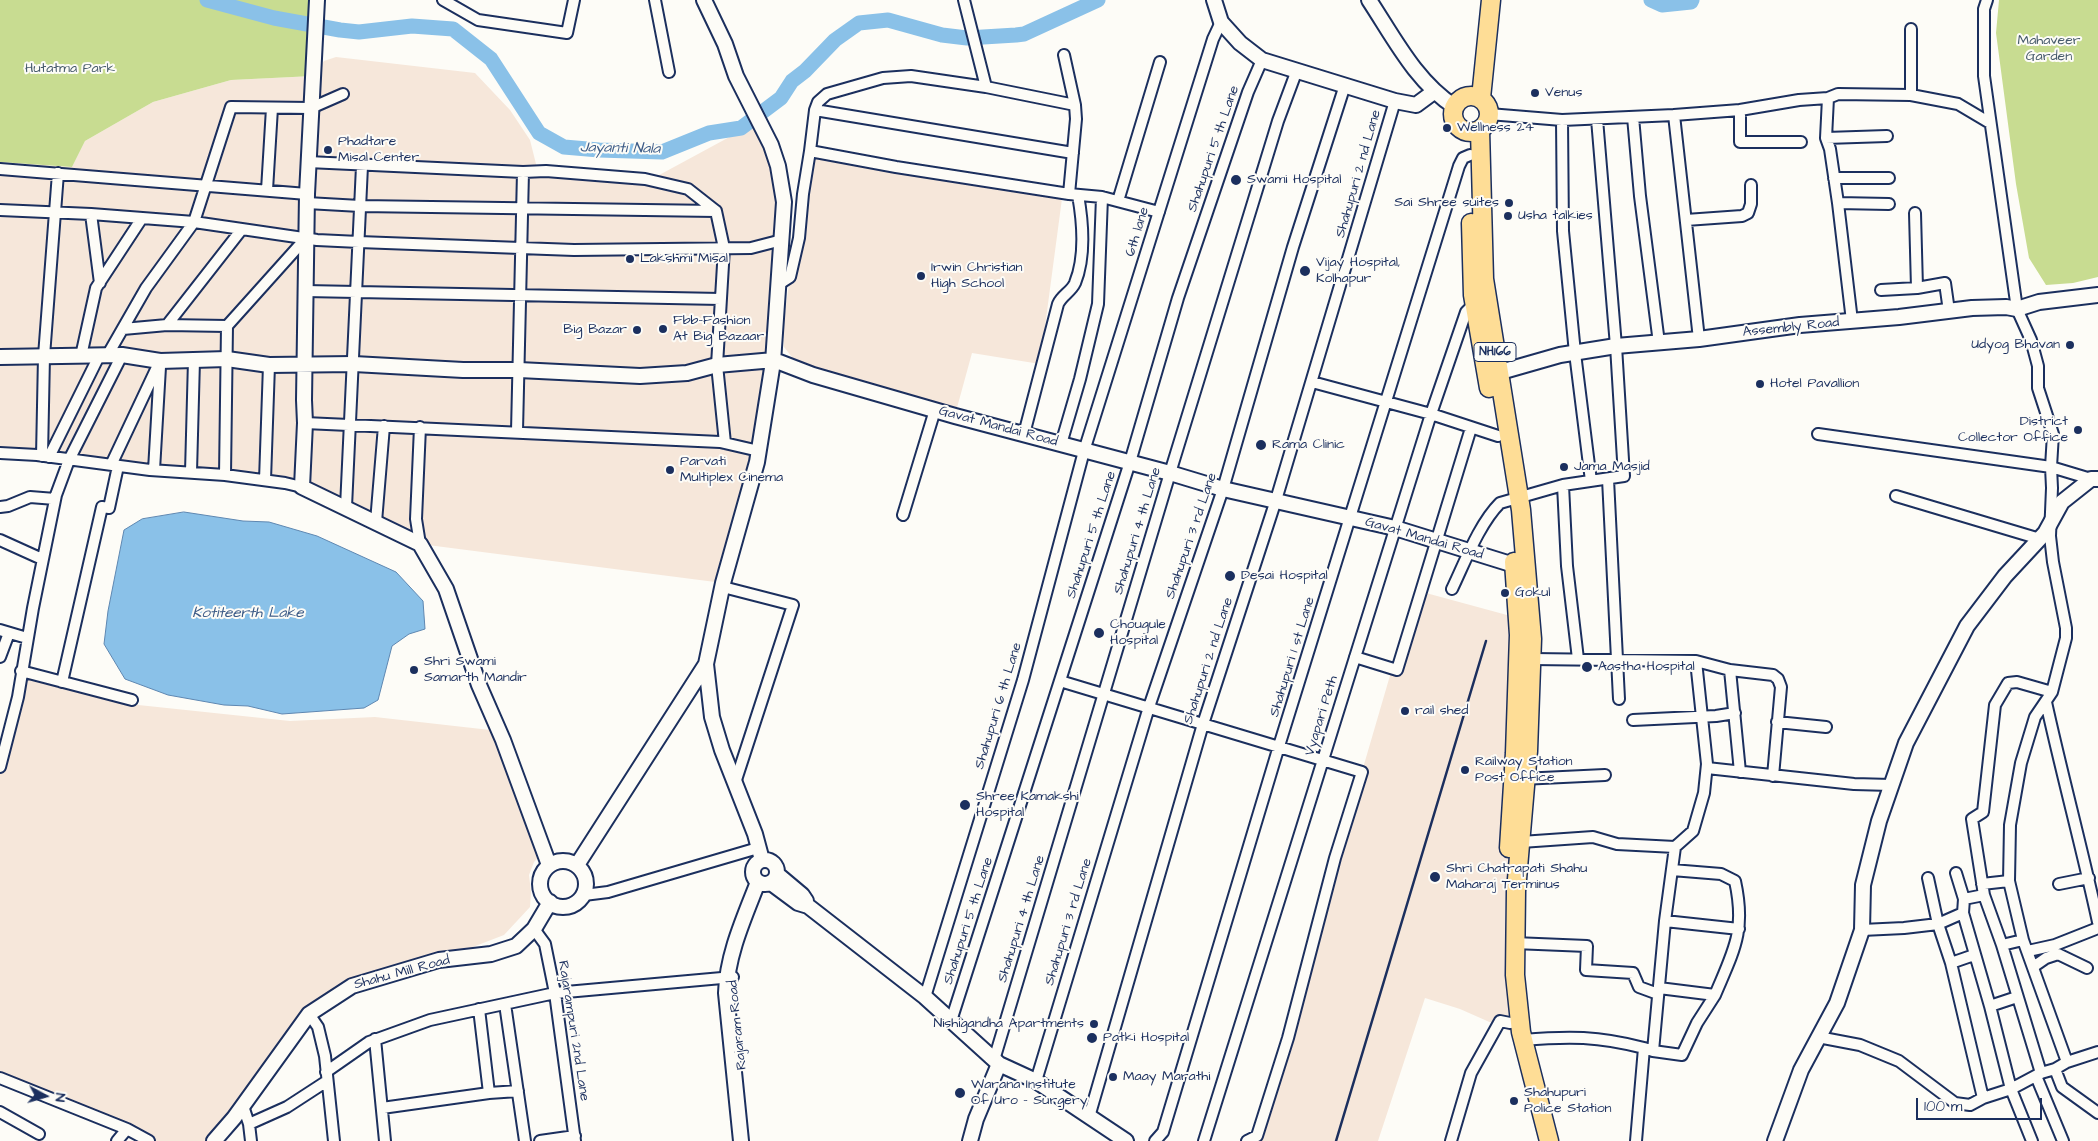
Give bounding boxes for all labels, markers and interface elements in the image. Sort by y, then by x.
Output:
park label: Mahaveer Garden [2018,33,2080,65]
park label: Hutatma Park [25,61,115,77]
street label: Shahupuri 5 th Lane [1184,84,1244,214]
place label: Venus [1545,85,1582,101]
marker: Venus [1529,87,1541,99]
street label: Shahupuri 2 nd Lane [1333,108,1385,240]
place label: Wellness 24 [1457,120,1534,136]
marker: Wellness 24 [1441,122,1453,134]
place label: Phadtare Misal Center [338,134,419,166]
water label: Jayanti Nala [580,139,660,159]
marker: Phadtare Misal Center [322,144,334,156]
place label: Swami Hospital [1247,172,1341,188]
marker: Swami Hospital [1229,173,1243,187]
place label: Sai Shree suites [1394,195,1499,211]
marker: Sai Shree suites [1503,197,1515,209]
street label: 6th lane [1123,205,1153,259]
place label: Usha talkies [1518,208,1593,224]
marker: Usha talkies [1502,210,1514,222]
place label: Lakshmi Misal [640,251,728,267]
marker: Lakshmi Misal [624,253,636,265]
place label: Vijay Hospital, Kolhapur [1316,255,1401,288]
place label: Irwin Christian High School [931,260,1023,292]
marker: Vijay Hospital, Kolhapur [1298,264,1312,278]
marker: Irwin Christian High School [915,270,927,282]
place label: Fbb-Fashion At Big Bazaar [673,313,764,346]
street label: Assembly Road [1742,315,1840,341]
place label: Big Bazar [563,322,627,338]
marker: Fbb-Fashion At Big Bazaar [657,323,669,335]
marker: Big Bazar [631,324,643,336]
place label: Udyog Bhavan [1971,337,2060,353]
marker: Udyog Bhavan [2064,339,2076,351]
road number: NH166 [1474,342,1516,362]
place label: Hotel Pavallion [1770,376,1859,392]
marker: Hotel Pavallion [1754,378,1766,390]
street label: Gavat Mandai Road [937,403,1059,451]
place label: District Collector Office [1958,414,2068,447]
marker: District Collector Office [2072,424,2084,436]
place label: Rama Clinic [1272,437,1345,453]
marker: Rama Clinic [1254,438,1268,452]
place label: Parvati Multiplex Cinema [680,454,783,487]
place label: Jama Masjid [1574,459,1650,475]
marker: Jama Masjid [1558,461,1570,473]
marker: Parvati Multiplex Cinema [664,464,676,476]
street label: Shahupuri 4 th Lane [1111,465,1165,597]
street label: Shahupuri 5 th Lane [1064,469,1120,601]
street label: Shahupuri 3 rd Lane [1163,471,1221,601]
street label: Gavat Mandai Road [1363,514,1485,564]
place label: Desai Hospital [1241,568,1328,584]
marker: Desai Hospital [1223,569,1237,583]
place label: Gokul [1515,585,1550,601]
marker: Gokul [1499,587,1511,599]
street label: Shahupuri 1 st Lane [1267,595,1319,719]
street label: Shahupuri 2 nd Lane [1181,596,1237,726]
water label: Kotiteerth Lake [192,605,304,623]
place label: Chougule Hospital [1110,617,1166,650]
marker: Chougule Hospital [1092,626,1106,640]
street label: Shahupuri 6 th Lane [972,641,1026,771]
place label: Shri Swami Samarth Mandir [424,654,527,686]
place label: Aastha Hospital [1598,659,1695,675]
marker: Aastha Hospital [1580,660,1594,674]
marker: Shri Swami Samarth Mandir [408,664,420,676]
street label: Vyapari Peth [1302,674,1342,758]
place label: rail shed [1415,703,1468,719]
marker: rail shed [1399,705,1411,717]
place label: Railway Station Post Office [1475,754,1573,786]
marker: Railway Station Post Office [1459,764,1471,776]
place label: Shree Kamakshi Hospital [976,789,1079,822]
marker: Shree Kamakshi Hospital [958,798,972,812]
street label: Shahupuri 4 th Lane [995,853,1049,985]
street label: Shahupuri 5 th Lane [941,855,997,987]
street label: Shahupuri 3 rd Lane [1042,856,1096,988]
place label: Shri Chatrapati Shahu Maharaj Terminus [1446,861,1587,894]
marker: Shri Chatrapati Shahu Maharaj Terminus [1428,870,1442,884]
street label: Shahu Mill Road [352,952,452,994]
street label: Rajarampuri 2nd Lane [554,960,592,1102]
street label: Rajaram Road [725,979,751,1071]
place label: Nishigandha Apartments [933,1016,1084,1032]
marker: Nishigandha Apartments [1088,1018,1100,1030]
place label: Patki Hospital [1103,1030,1189,1046]
marker: Patki Hospital [1085,1031,1099,1045]
place label: Maay Marathi [1123,1069,1210,1085]
north arrow [20,1071,70,1121]
marker: Maay Marathi [1107,1071,1119,1083]
place label: Warana Institute Of Uro - Surgery [971,1077,1087,1110]
place label: Shahupuri Police Station [1524,1085,1612,1118]
marker: Warana Institute Of Uro - Surgery [953,1086,967,1100]
scale bar [1918,1088,2044,1120]
text: N [50,1092,70,1103]
marker: Shahupuri Police Station [1508,1095,1520,1107]
text: 100 m [1924,1096,1963,1117]

